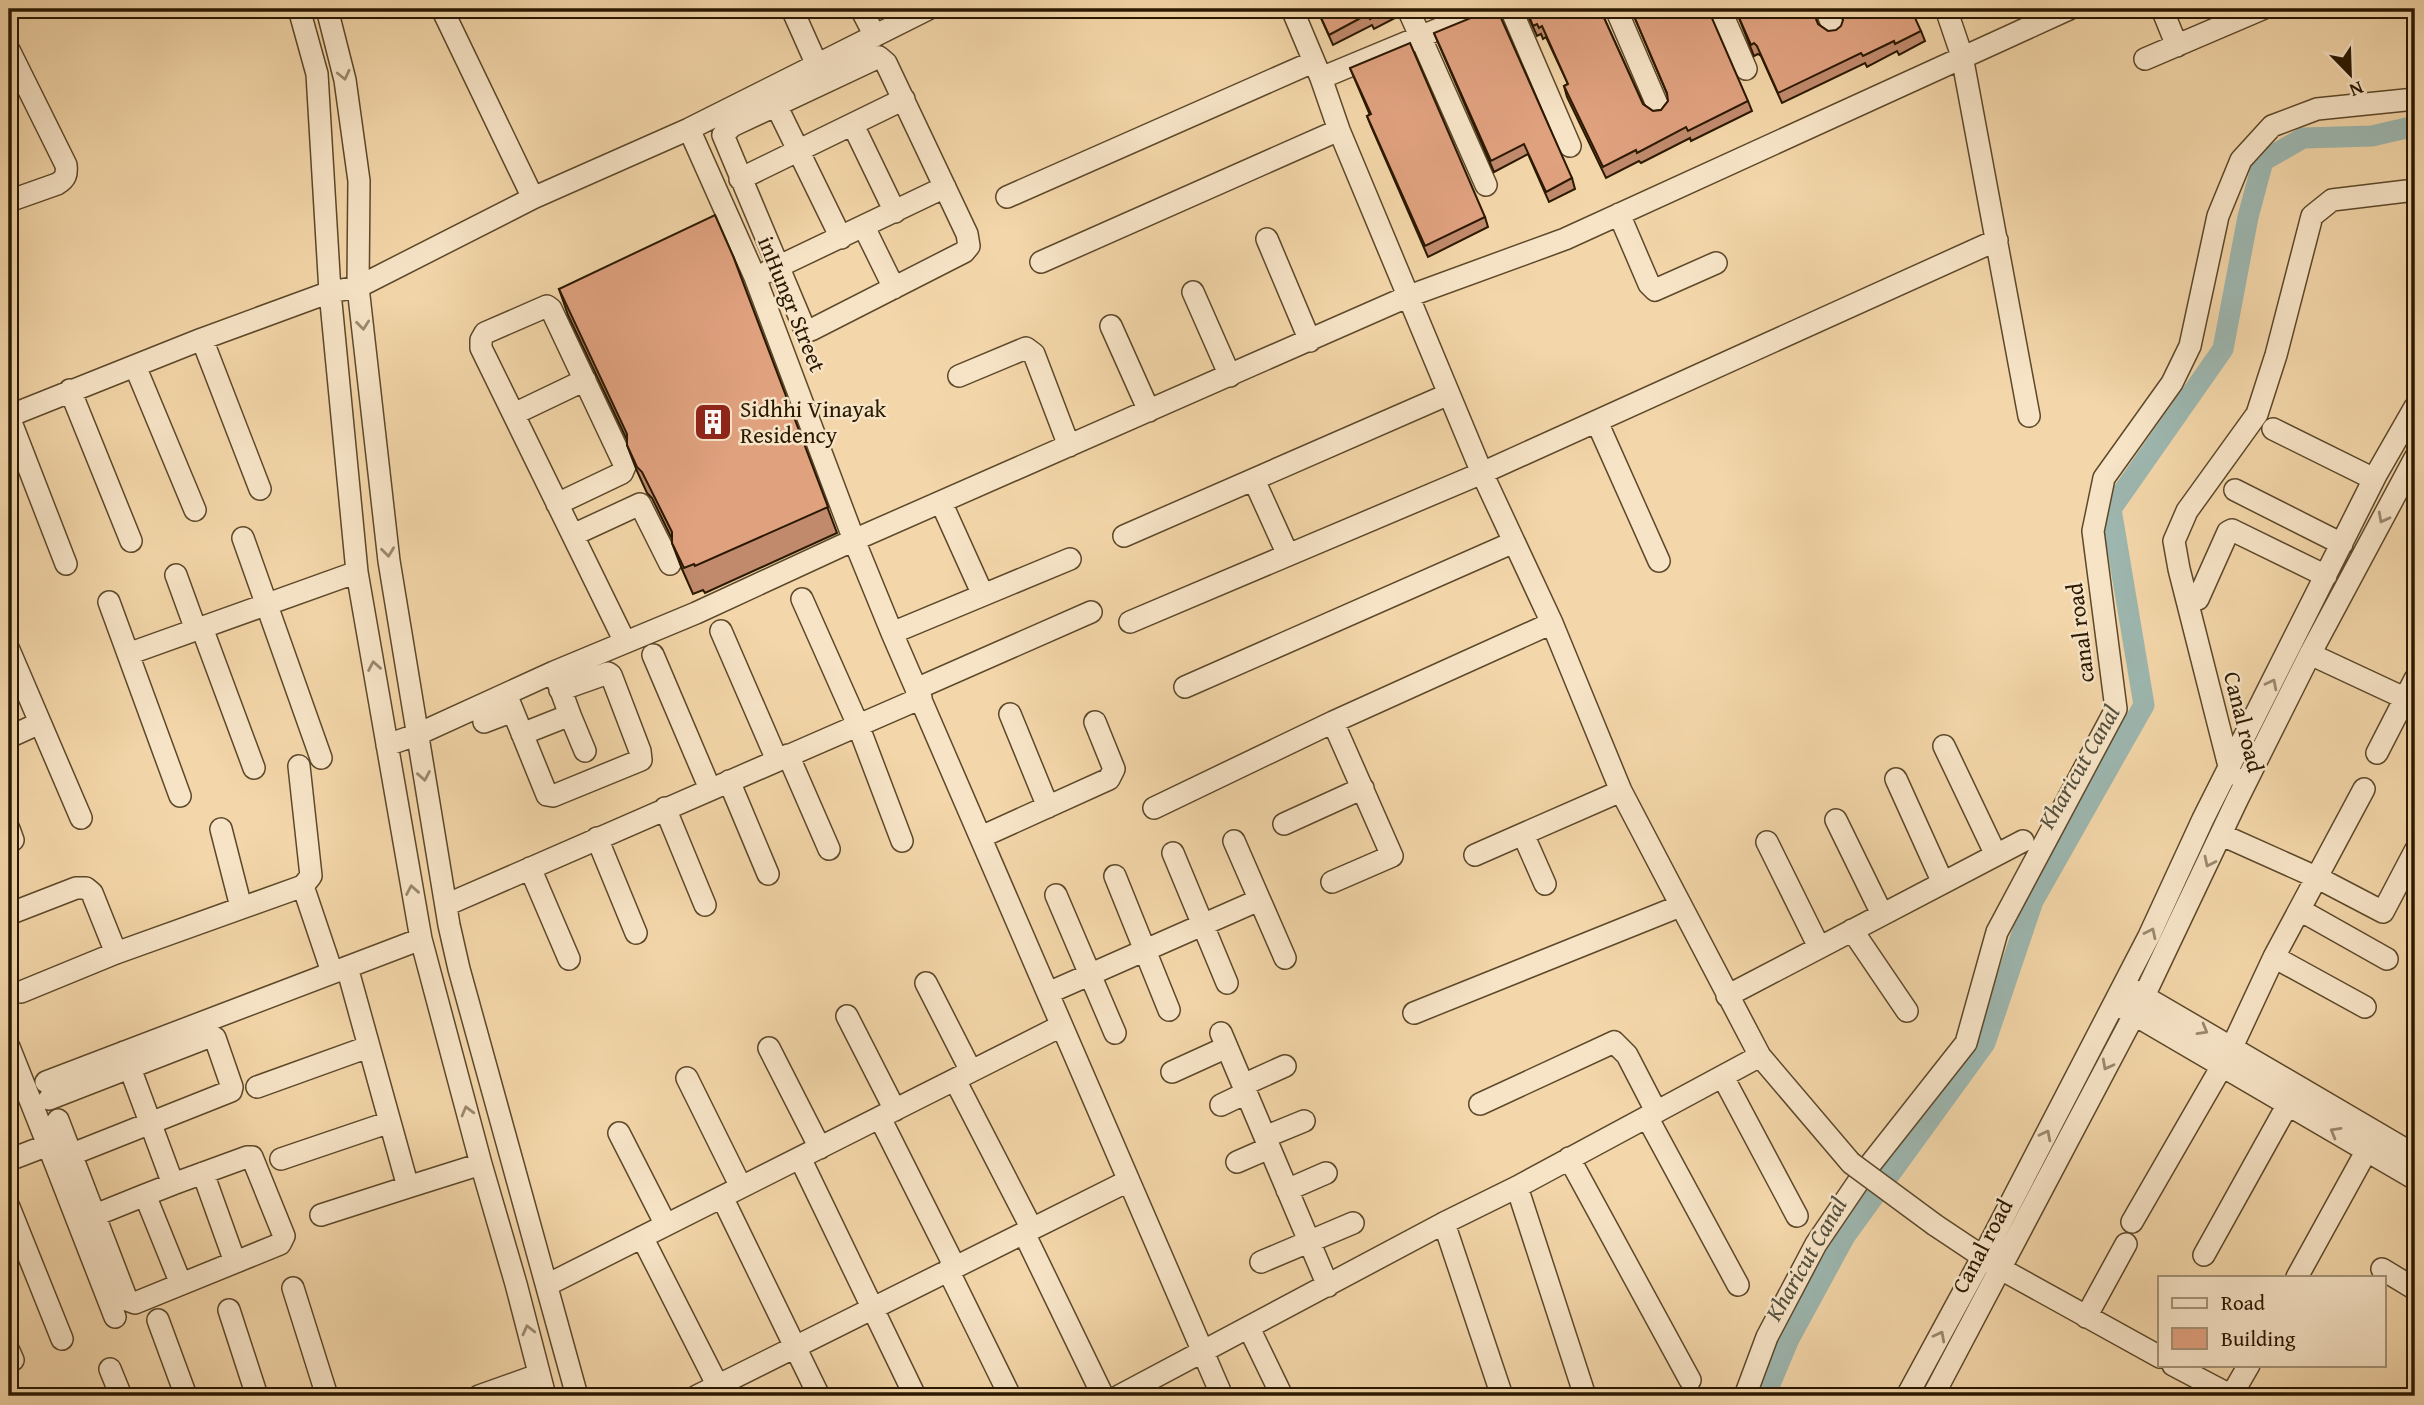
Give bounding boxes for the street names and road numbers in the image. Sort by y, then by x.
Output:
street label: inHungr Street [750,231,835,377]
street label: canal road [2057,581,2102,685]
street label: Canal road [2216,668,2273,776]
street label: Canal road [1943,1192,2021,1299]

